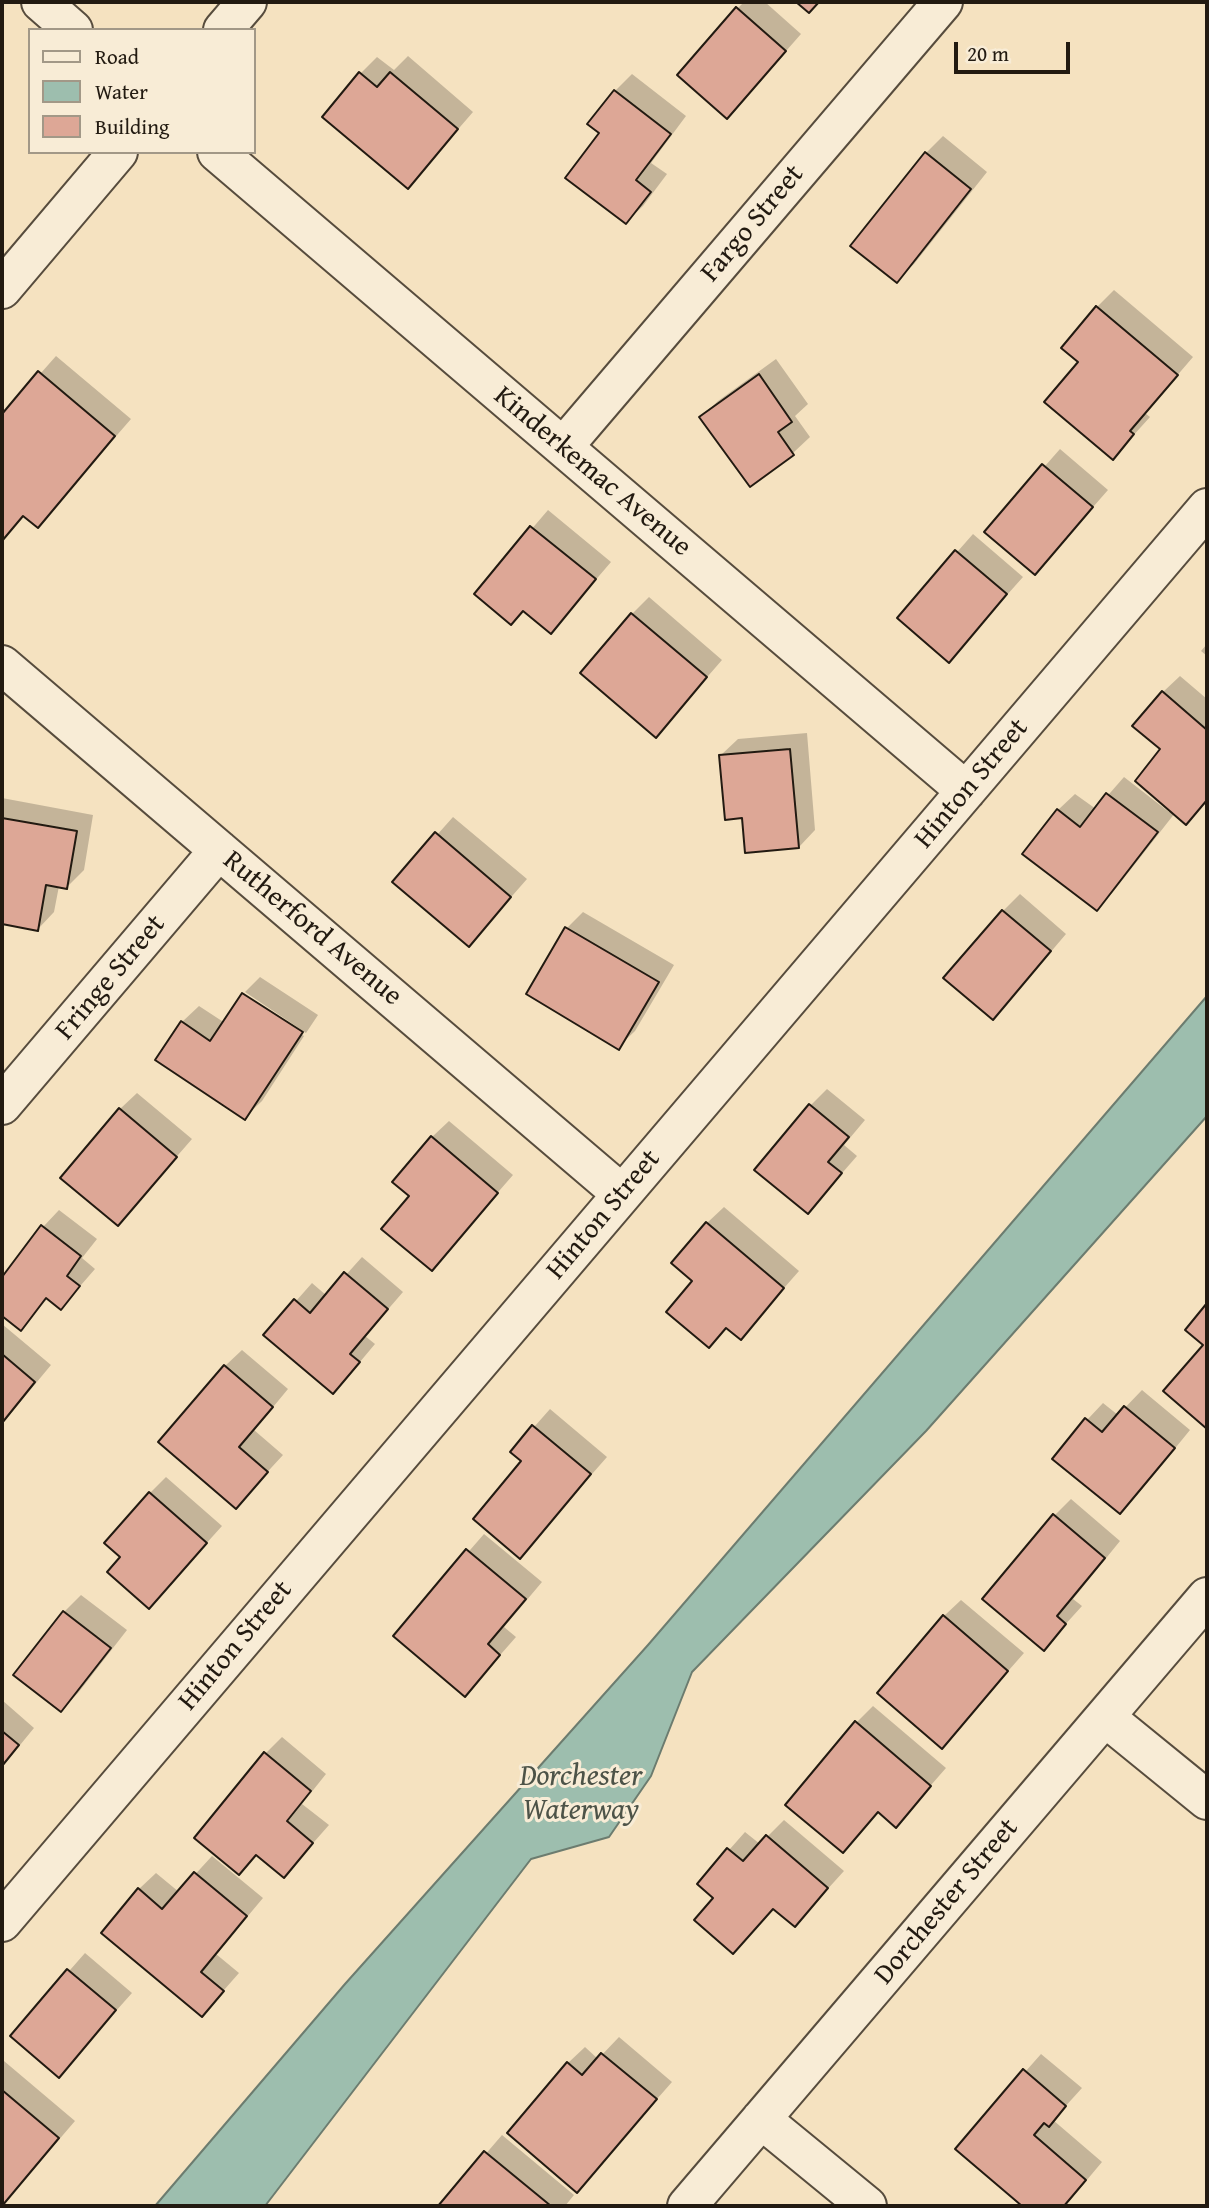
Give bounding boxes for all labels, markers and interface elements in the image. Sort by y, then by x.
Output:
legend [28,28,256,154]
scale bar [957,28,1072,72]
text: 20 m [967,38,1009,69]
text: Road [95,41,139,72]
text: Water [95,76,148,107]
text: Building [95,111,169,142]
street label: Fargo Street [694,159,812,289]
street label: Kinderkemac Avenue [486,380,698,564]
street label: Hinton Street [908,712,1036,856]
street label: Rutherford Avenue [216,844,408,1014]
street label: Fringe Street [49,909,173,1047]
street label: Hinton Street [540,1143,668,1287]
street label: Hinton Street [172,1574,300,1718]
water label: Dorchester Waterway [520,1759,642,1829]
street label: Dorchester Street [868,1812,1026,1992]

